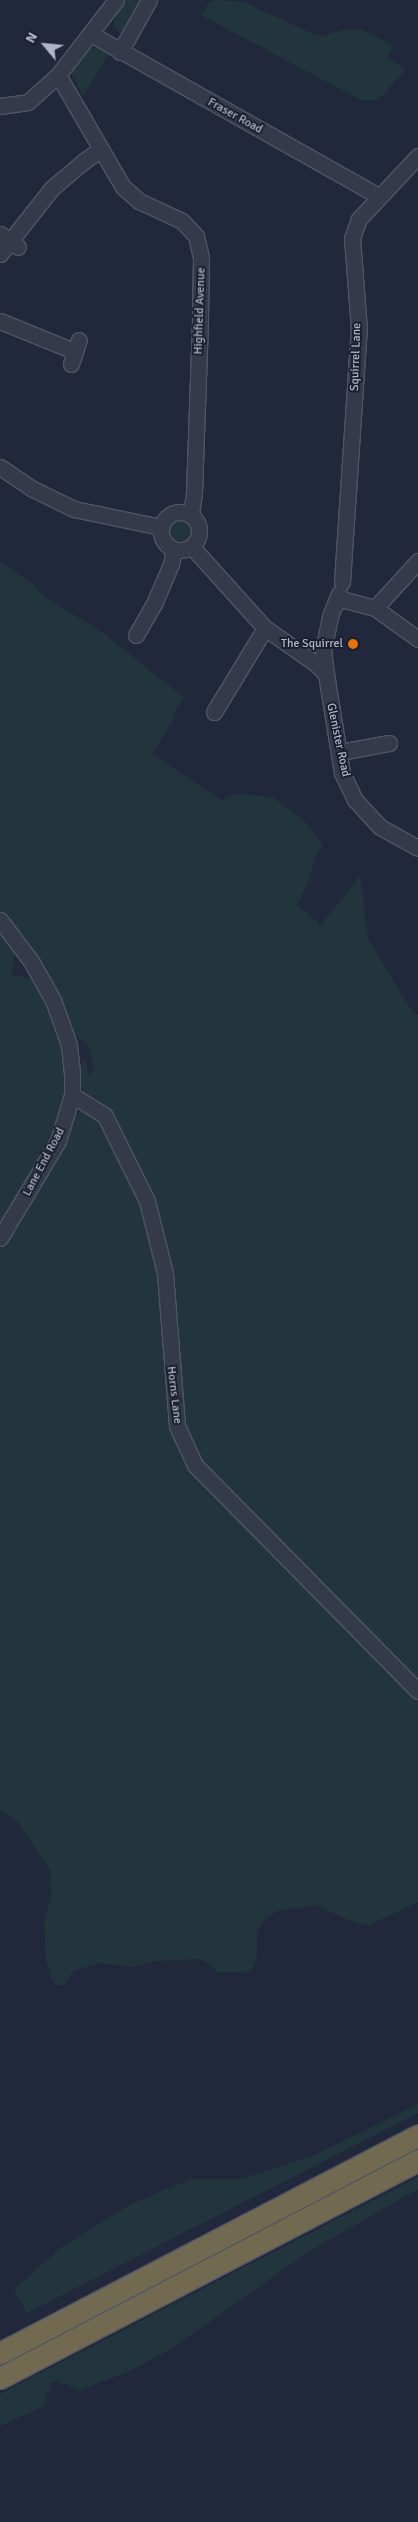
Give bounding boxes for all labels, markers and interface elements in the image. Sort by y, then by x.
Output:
north arrow [20,20,70,70]
text: N [22,29,41,46]
street label: Fraser Road [205,95,265,137]
street label: Highfield Avenue [191,267,209,355]
street label: Squirrel Lane [348,323,364,391]
place label: The Squirrel [281,637,343,651]
marker: The Squirrel [347,638,359,650]
street label: Glenister Road [323,702,353,778]
street label: Lane End Road [20,1125,68,1199]
street label: Horns Lane [163,1365,185,1425]

